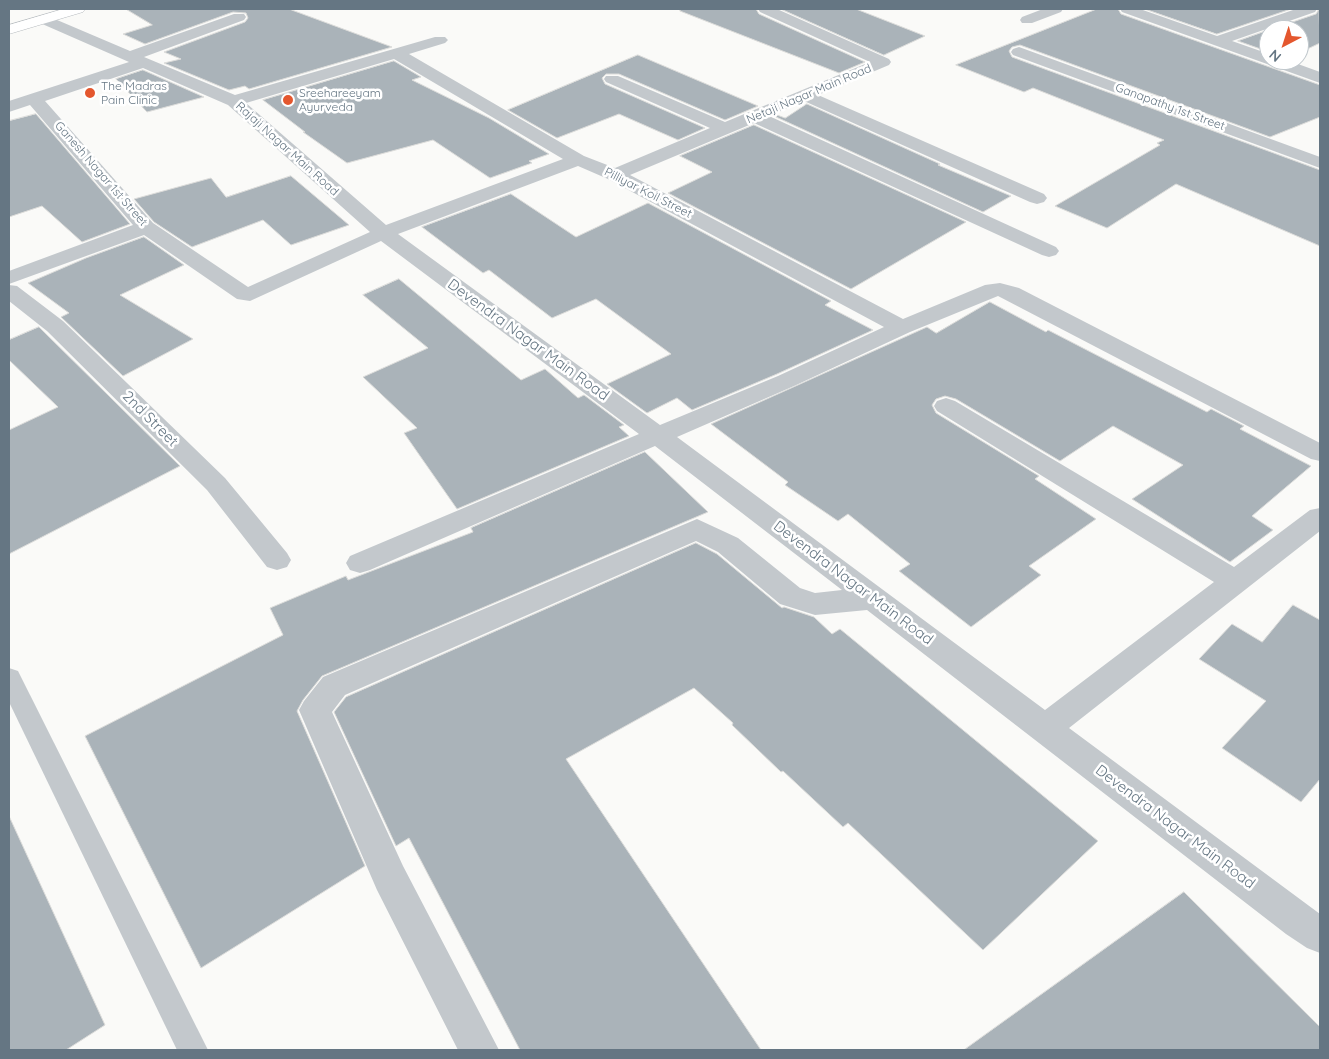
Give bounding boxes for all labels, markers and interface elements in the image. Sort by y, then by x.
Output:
north arrow [1259,20,1309,70]
text: N [1265,46,1285,66]
street label: Netaji Nagar Main Road [744,61,874,127]
place label: The Madras Pain Clinic [101,79,167,107]
street label: Ganapathy 1st Street [1113,80,1227,134]
marker: The Madras Pain Clinic [83,86,97,100]
place label: Sreehareeyam Ayurveda [299,86,381,114]
marker: Sreehareeyam Ayurveda [281,93,295,107]
street label: Rajaji Nagar Main Road [233,99,341,199]
street label: Ganesh Nagar 1st Street [52,119,150,229]
street label: Pilliyar Koil Street [602,165,694,221]
street label: Devendra Nagar Main Road [444,275,612,405]
street label: 2nd Street [118,387,182,451]
street label: Devendra Nagar Main Road [770,517,936,649]
street label: Devendra Nagar Main Road [1092,761,1258,893]

